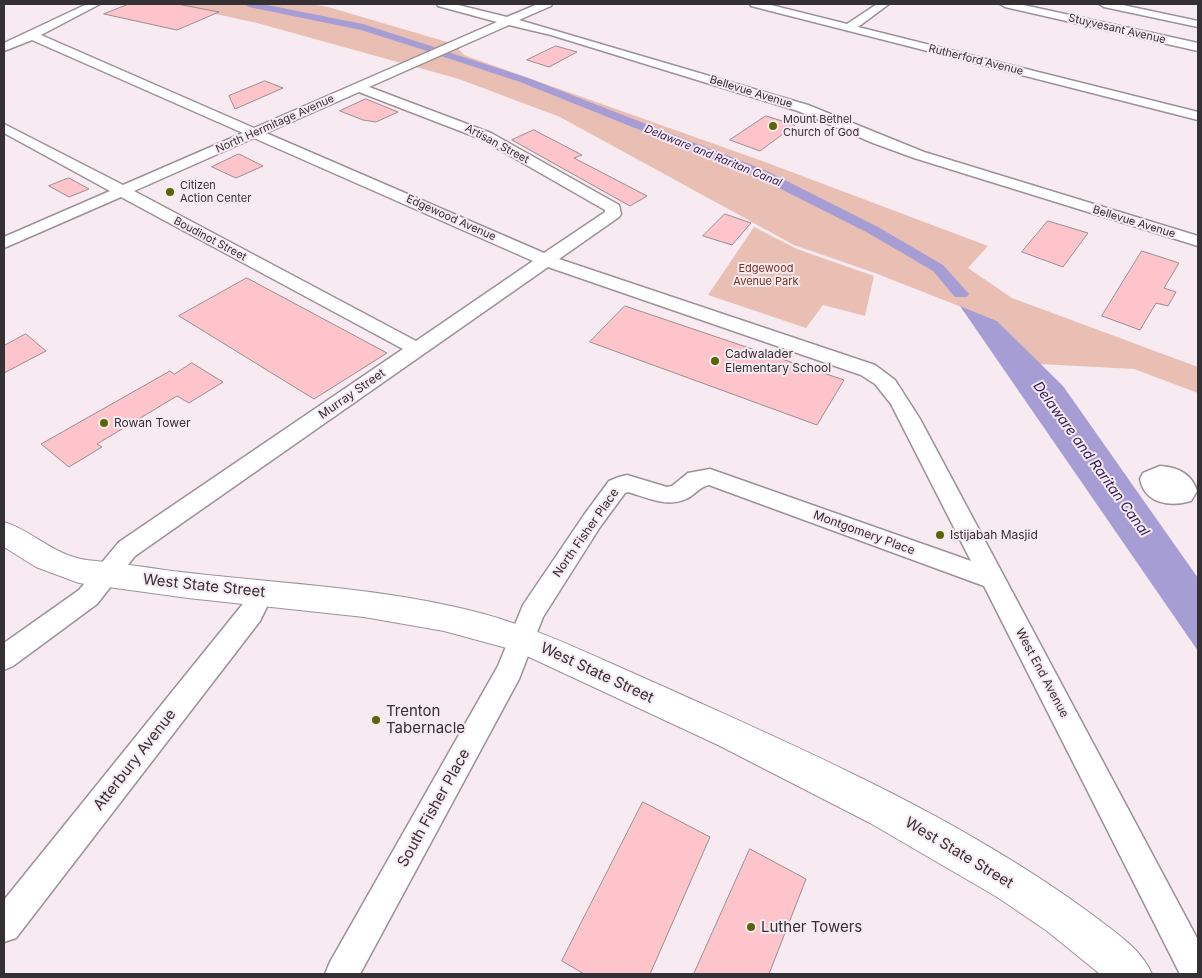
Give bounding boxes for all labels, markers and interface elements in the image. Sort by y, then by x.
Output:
street label: Stuyvesant Avenue [1067,11,1167,47]
street label: Rutherford Avenue [927,42,1025,78]
street label: Bellevue Avenue [708,73,794,111]
street label: North Hermitage Avenue [214,92,336,156]
place label: Mount Bethel Church of God [783,113,859,139]
marker: Mount Bethel Church of God [767,120,779,132]
street label: Artisan Street [463,122,531,166]
water label: Delaware and Raritan Canal [642,122,784,190]
place label: Citizen Action Center [180,179,251,205]
marker: Citizen Action Center [164,186,176,198]
street label: Edgewood Avenue [404,192,498,244]
street label: Bellevue Avenue [1091,203,1177,241]
street label: Boudinot Street [171,214,249,264]
park label: Edgewood Avenue Park [733,262,799,288]
place label: Cadwalader Elementary School [725,347,831,375]
marker: Cadwalader Elementary School [709,355,721,367]
street label: Murray Street [316,366,388,422]
water label: Delaware and Raritan Canal [1029,378,1153,540]
place label: Rowan Tower [114,416,190,430]
marker: Rowan Tower [98,417,110,429]
street label: North Fisher Place [550,486,622,580]
street label: Montgomery Place [811,508,917,558]
place label: Istijabah Masjid [950,528,1038,542]
marker: Istijabah Masjid [934,529,946,541]
street label: West State Street [142,571,266,601]
street label: West End Avenue [1012,626,1072,720]
street label: West State Street [538,639,656,707]
place label: Trenton Tabernacle [386,702,465,737]
street label: Atterbury Avenue [90,706,180,814]
marker: Trenton Tabernacle [370,714,382,726]
street label: South Fisher Place [394,746,474,870]
street label: West State Street [902,814,1016,892]
place label: Luther Towers [761,918,862,936]
marker: Luther Towers [745,921,757,933]

